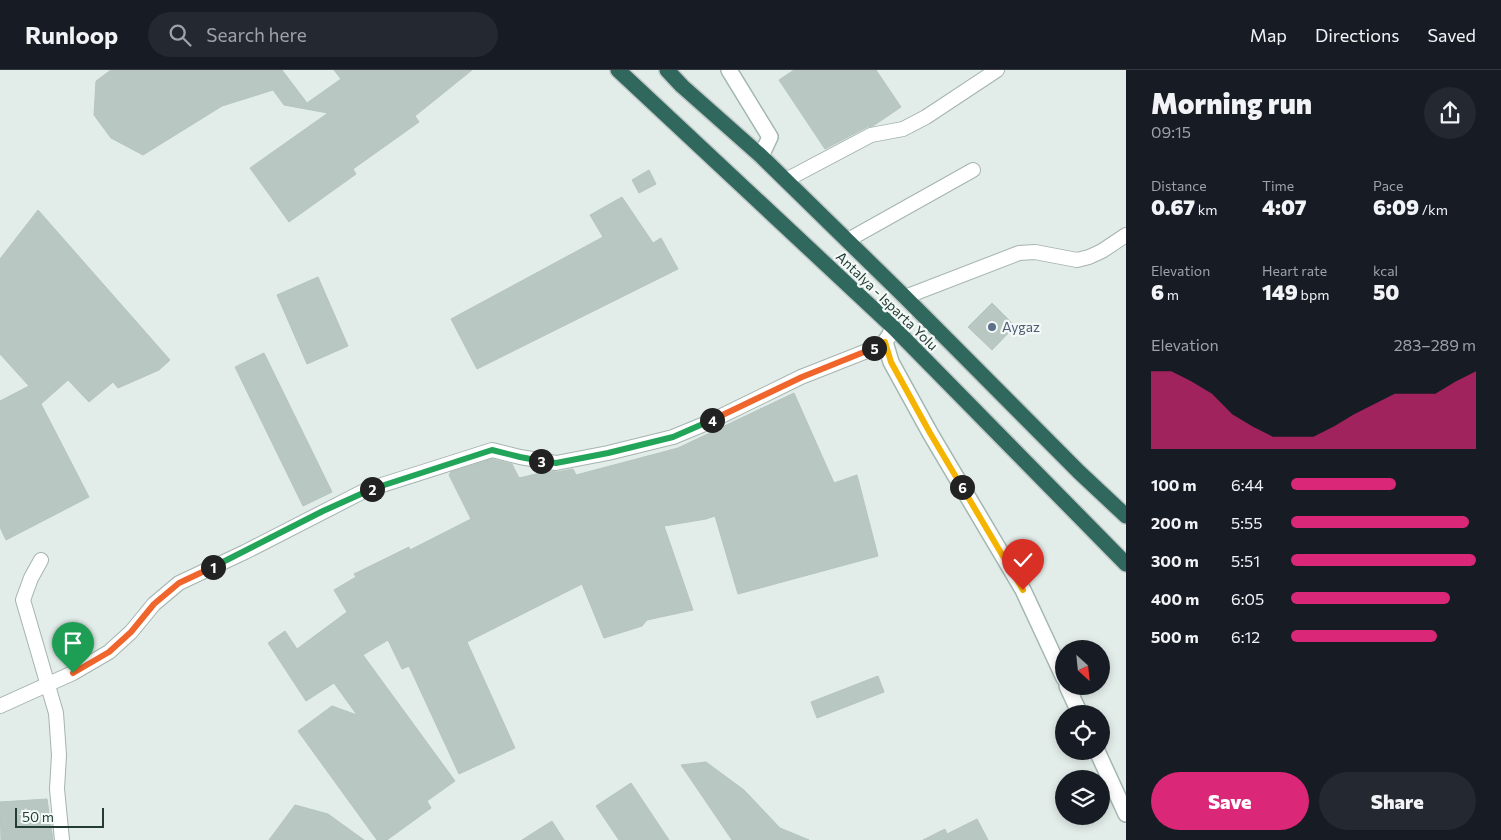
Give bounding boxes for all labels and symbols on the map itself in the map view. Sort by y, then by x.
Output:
street label: Antalya - Isparta Yolu [833,248,942,354]
place label: Aygaz [1002,318,1040,335]
marker: Aygaz [986,321,998,333]
pin: 5 [862,336,886,360]
pin: 4 [700,408,724,432]
pin: 3 [528,448,554,474]
pin: 6 [950,474,974,500]
pin: 2 [360,476,384,502]
pin [1002,539,1044,590]
pin: 1 [200,554,226,580]
pin [52,622,94,673]
north arrow [1055,640,1110,695]
scale bar [15,805,104,828]

